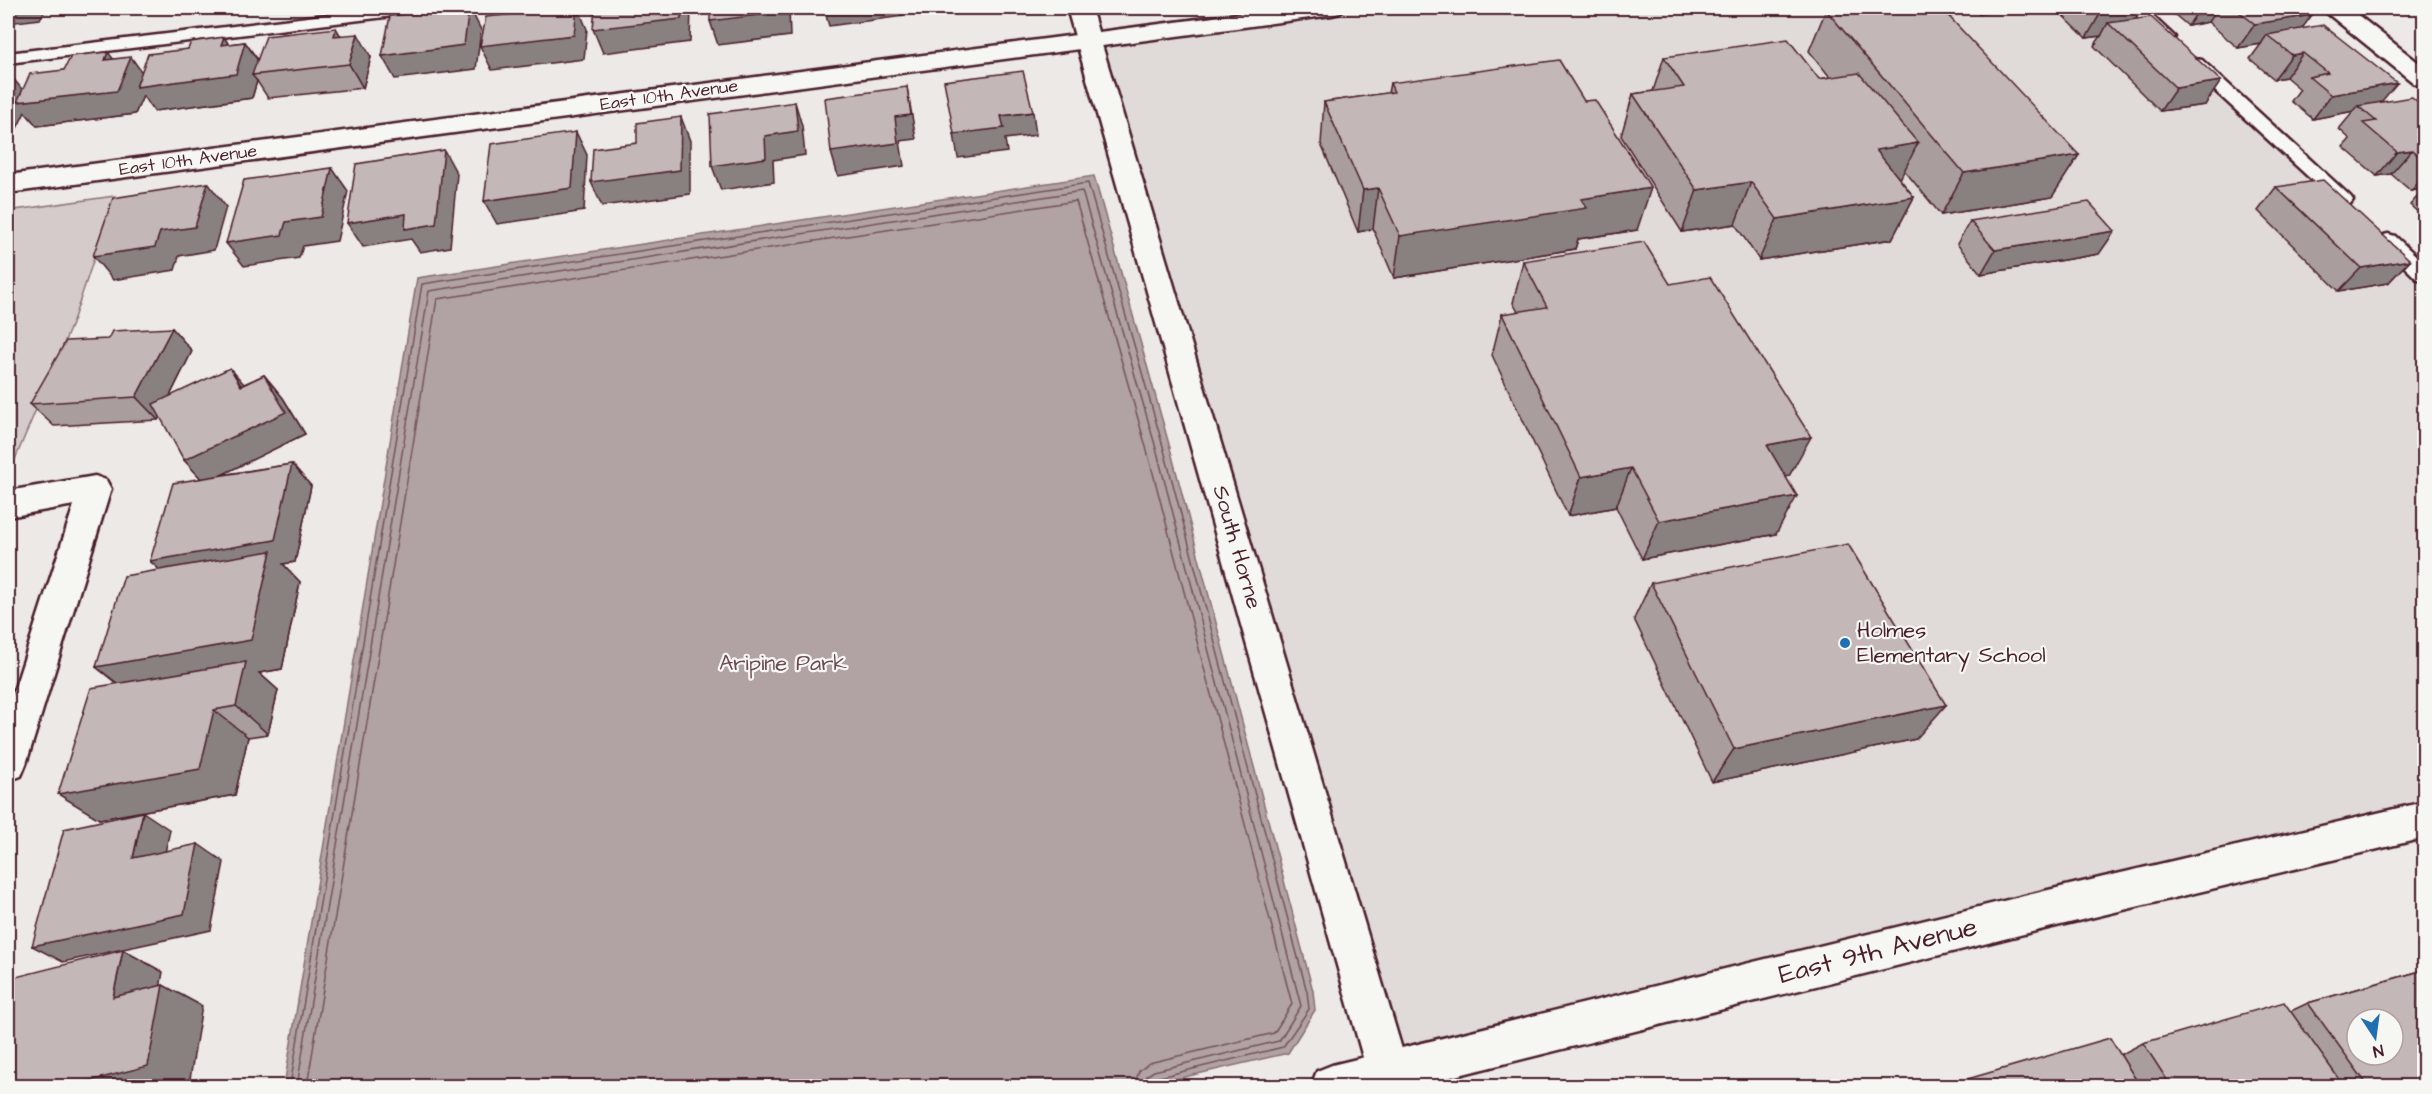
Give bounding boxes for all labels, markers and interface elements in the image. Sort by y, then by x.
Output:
street label: East 10th Avenue [598,73,740,117]
street label: East 10th Avenue [117,138,259,182]
street label: South Horne [1205,482,1269,612]
place label: Holmes Elementary School [1857,615,2046,672]
marker: Holmes Elementary School [1838,636,1852,650]
park label: Aripine Park [719,648,847,679]
street label: East 9th Avenue [1775,908,1981,994]
north arrow [2345,1007,2405,1067]
text: N [2371,1039,2386,1062]

